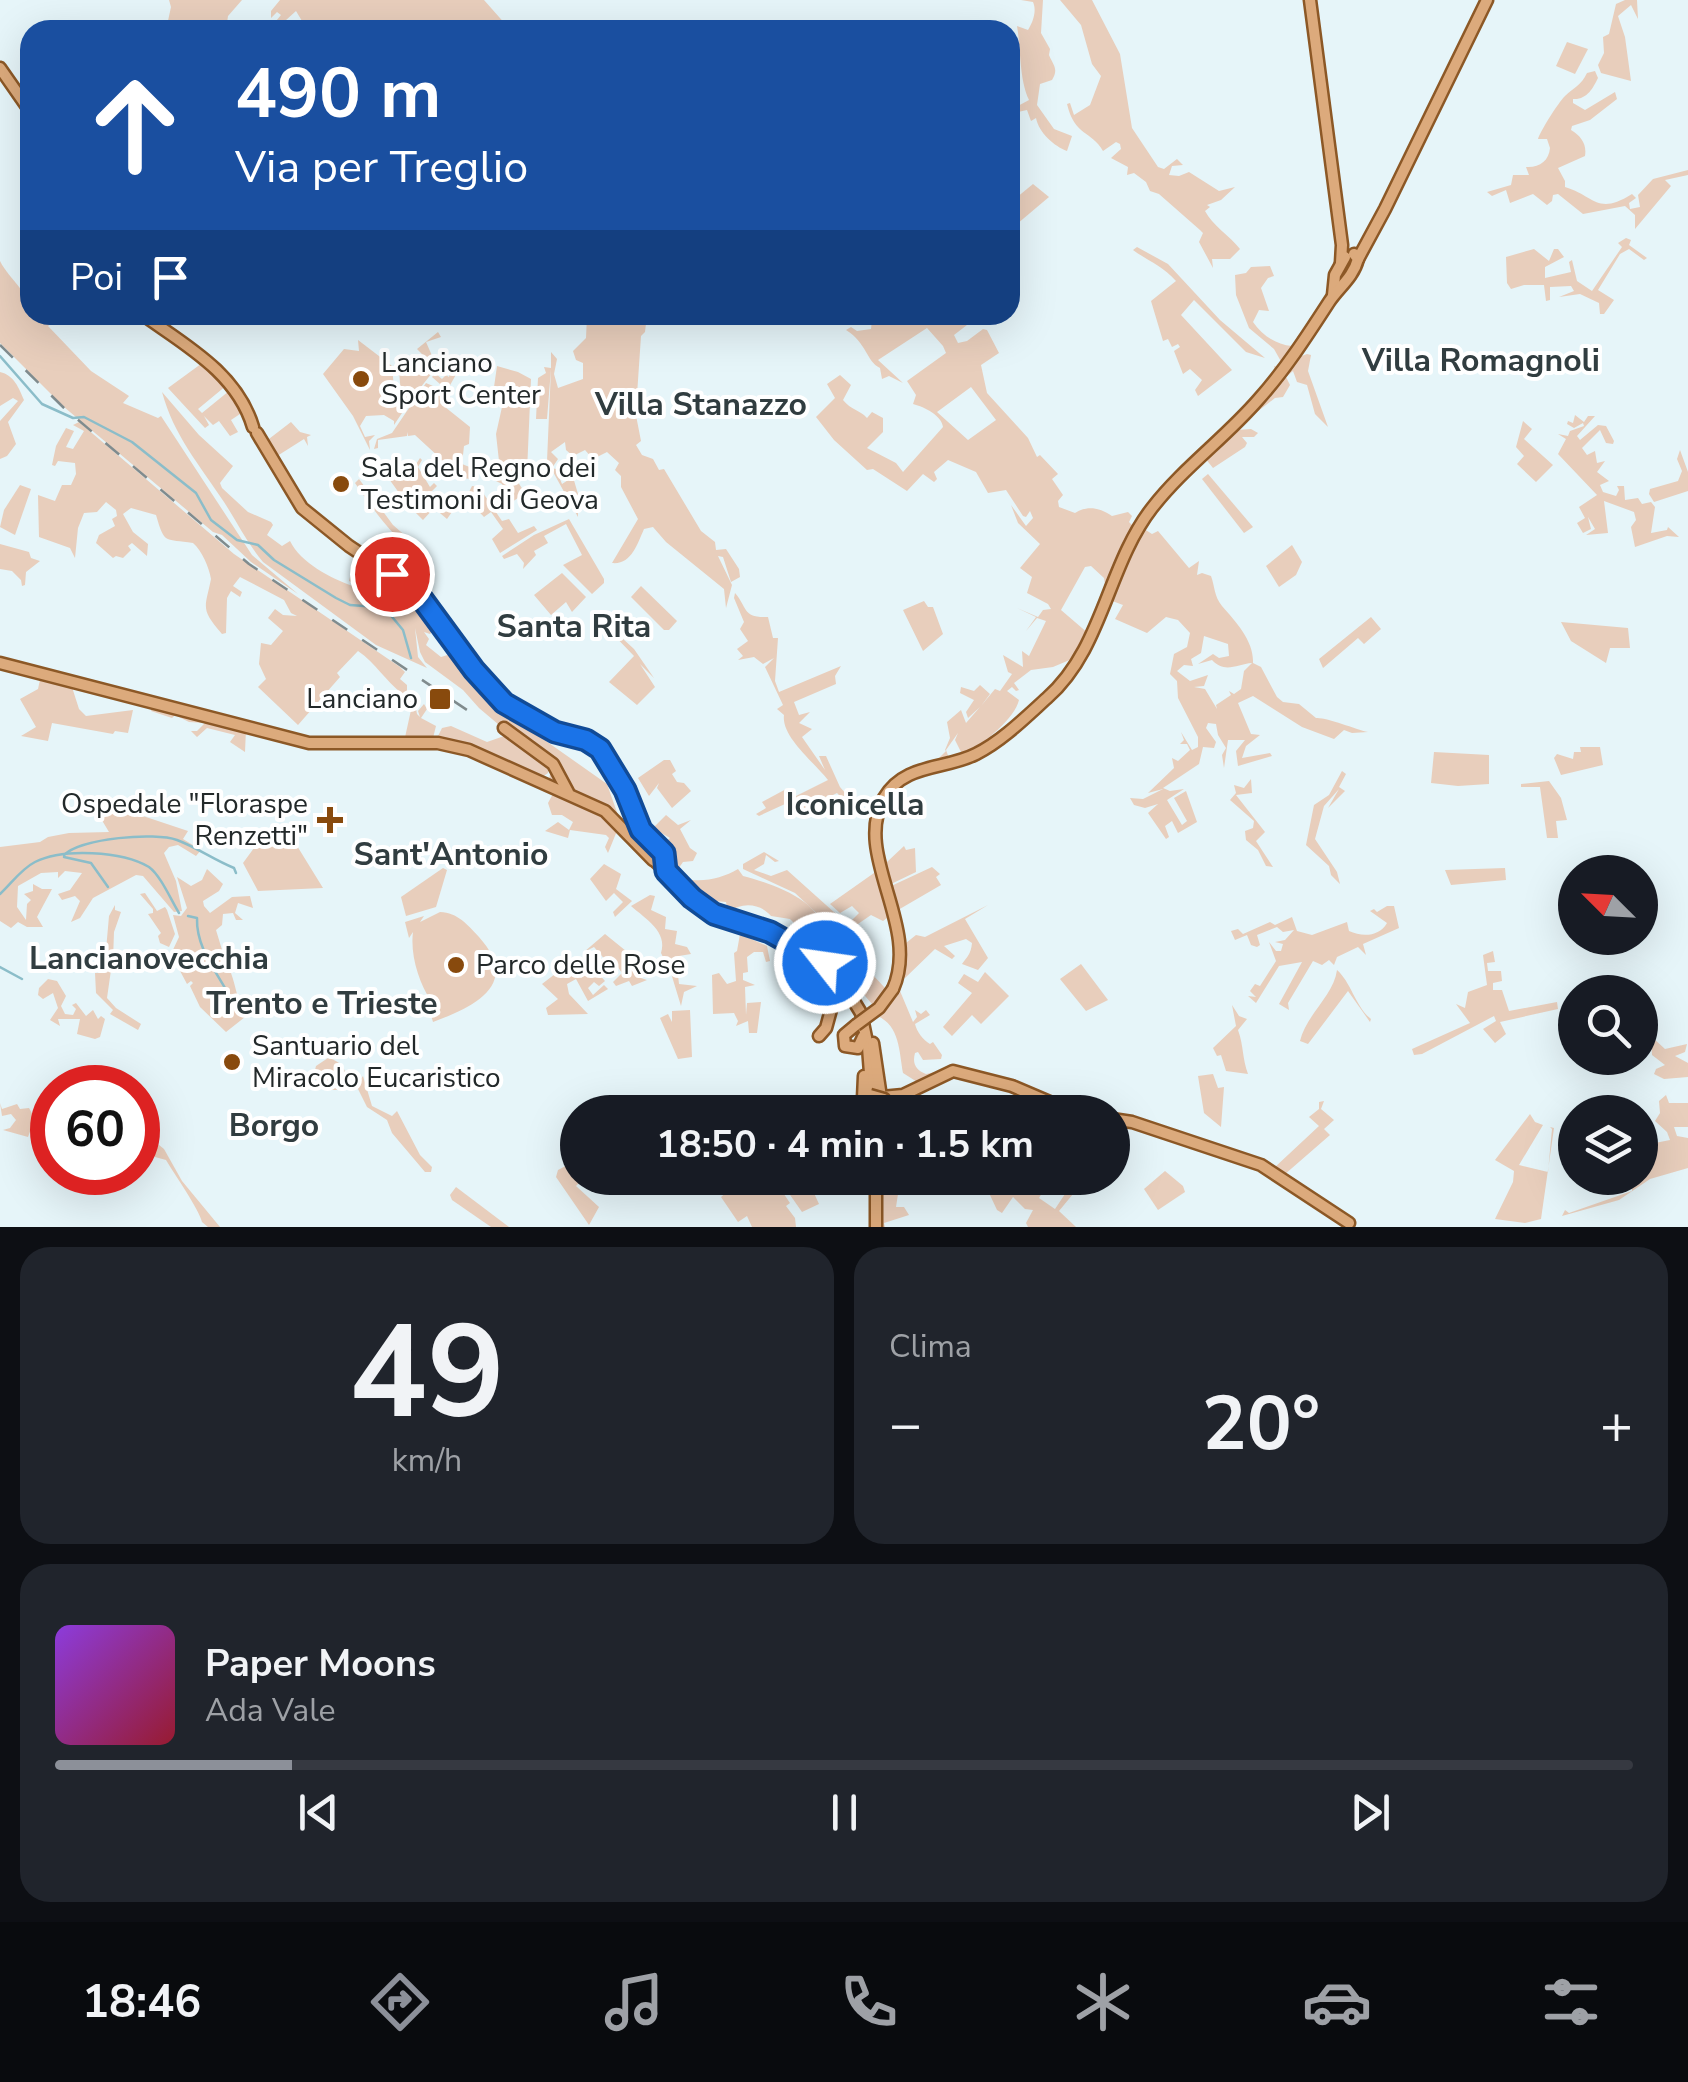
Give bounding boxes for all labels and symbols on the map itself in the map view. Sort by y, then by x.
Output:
district label: Villa Romagnoli [1361,339,1600,382]
place label: Lanciano Sport Center [381,344,541,414]
marker: Lanciano Sport Center [350,368,372,390]
district label: Villa Stanazzo [594,383,807,426]
place label: Sala del Regno dei Testimoni di Geova [361,449,599,519]
marker: Sala del Regno dei Testimoni di Geova [330,473,352,495]
pin [350,532,435,617]
district label: Santa Rita [497,605,651,648]
place label: Lanciano [306,680,418,718]
marker: Lanciano [427,686,453,712]
district label: Iconicella [785,783,925,826]
place label: Ospedale "Floraspe Renzetti" [61,785,308,855]
marker: Ospedale "Floraspe Renzetti" [317,807,343,833]
district label: Sant'Antonio [354,833,548,876]
north arrow [1558,855,1658,955]
position arrow [773,911,877,1015]
district label: Lancianovecchia [29,937,269,980]
place label: Parco delle Rose [476,946,685,984]
marker: Parco delle Rose [445,954,467,976]
district label: Trento e Trieste [206,982,438,1025]
place label: Santuario del Miracolo Eucaristico [252,1027,500,1097]
marker: Santuario del Miracolo Eucaristico [221,1051,243,1073]
speed limit sign: 60 [30,1065,160,1195]
district label: Borgo [229,1104,319,1147]

